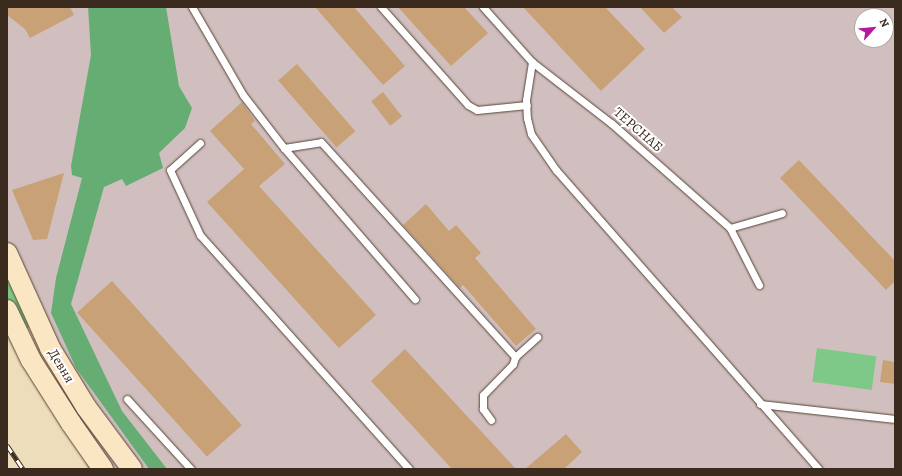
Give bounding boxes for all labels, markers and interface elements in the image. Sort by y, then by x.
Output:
north arrow [854,8,894,48]
text: N [876,16,893,30]
street label: ТЕРСНАБ [610,104,666,156]
street label: Девня [44,346,78,386]

